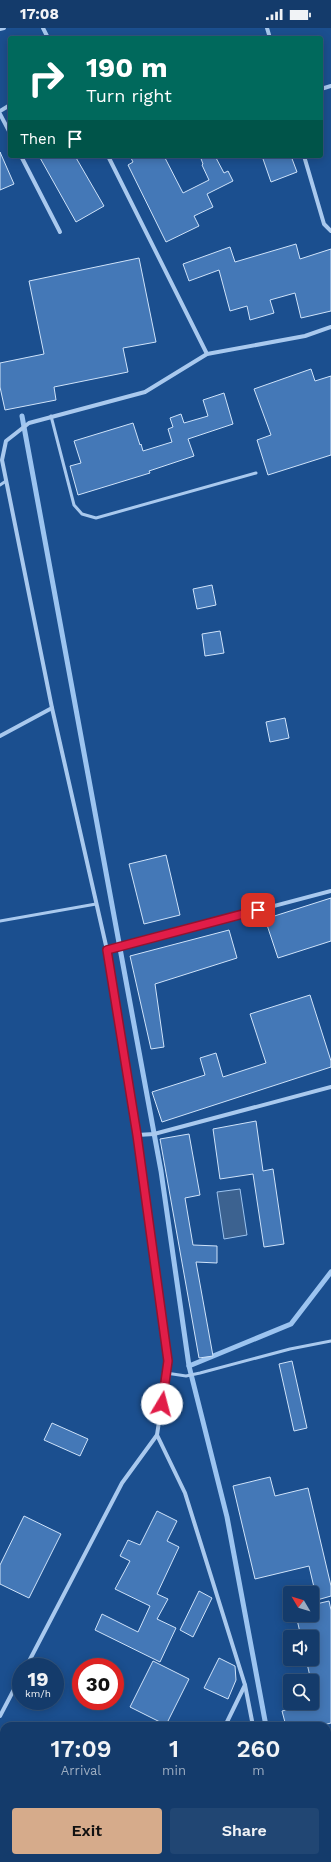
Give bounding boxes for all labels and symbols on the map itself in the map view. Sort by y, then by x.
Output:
pin [241,893,275,927]
position arrow [141,1383,183,1425]
north arrow [283,1586,319,1622]
speed limit sign: 30 [72,1658,124,1710]

